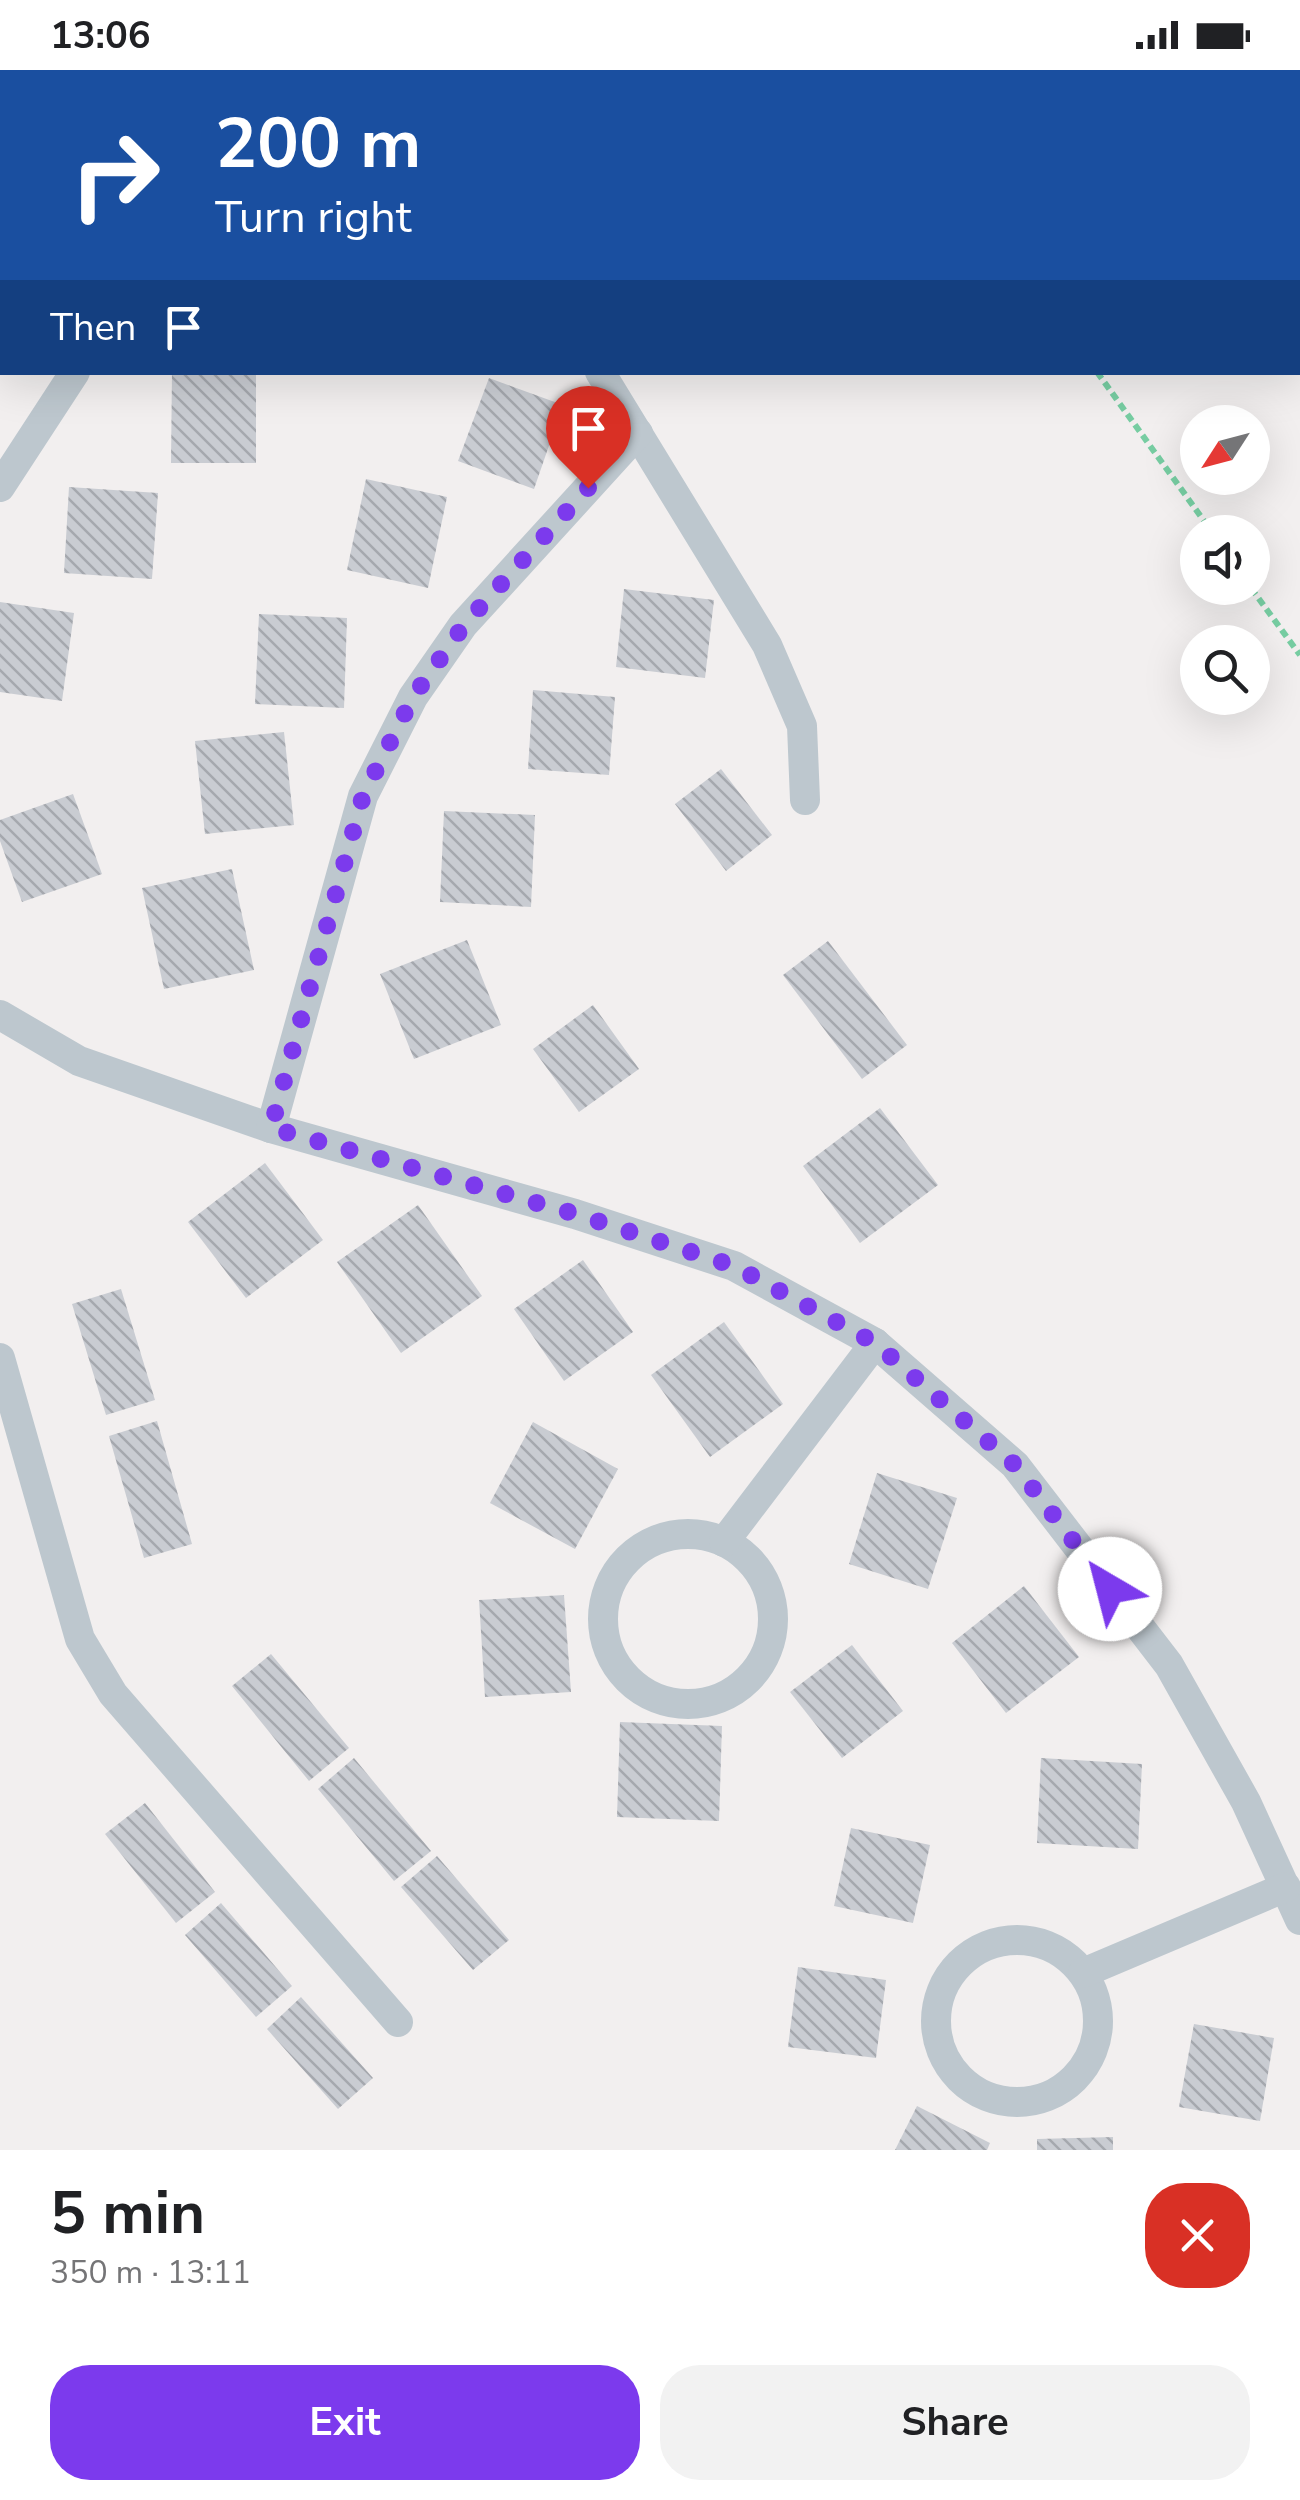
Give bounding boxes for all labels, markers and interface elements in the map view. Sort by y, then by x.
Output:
text: 13:06 [50,10,151,61]
text: 200 m [215,96,421,192]
icon: right [50,110,180,240]
text: Turn right [215,187,412,248]
icon: arrive [156,300,211,355]
text: Then [50,302,136,353]
pin [546,386,631,489]
icon: arrive [561,401,616,456]
north arrow [1180,405,1270,495]
map controls [1180,405,1270,715]
button: sound [1180,515,1270,605]
button: search [1180,625,1270,715]
position arrow [1058,1537,1162,1641]
text: 5 min [50,2172,205,2254]
button: close [1145,2183,1250,2288]
text: 350 m · 13:11 [50,2251,251,2294]
button: Exit [50,2365,640,2480]
button: Share [660,2365,1250,2480]

